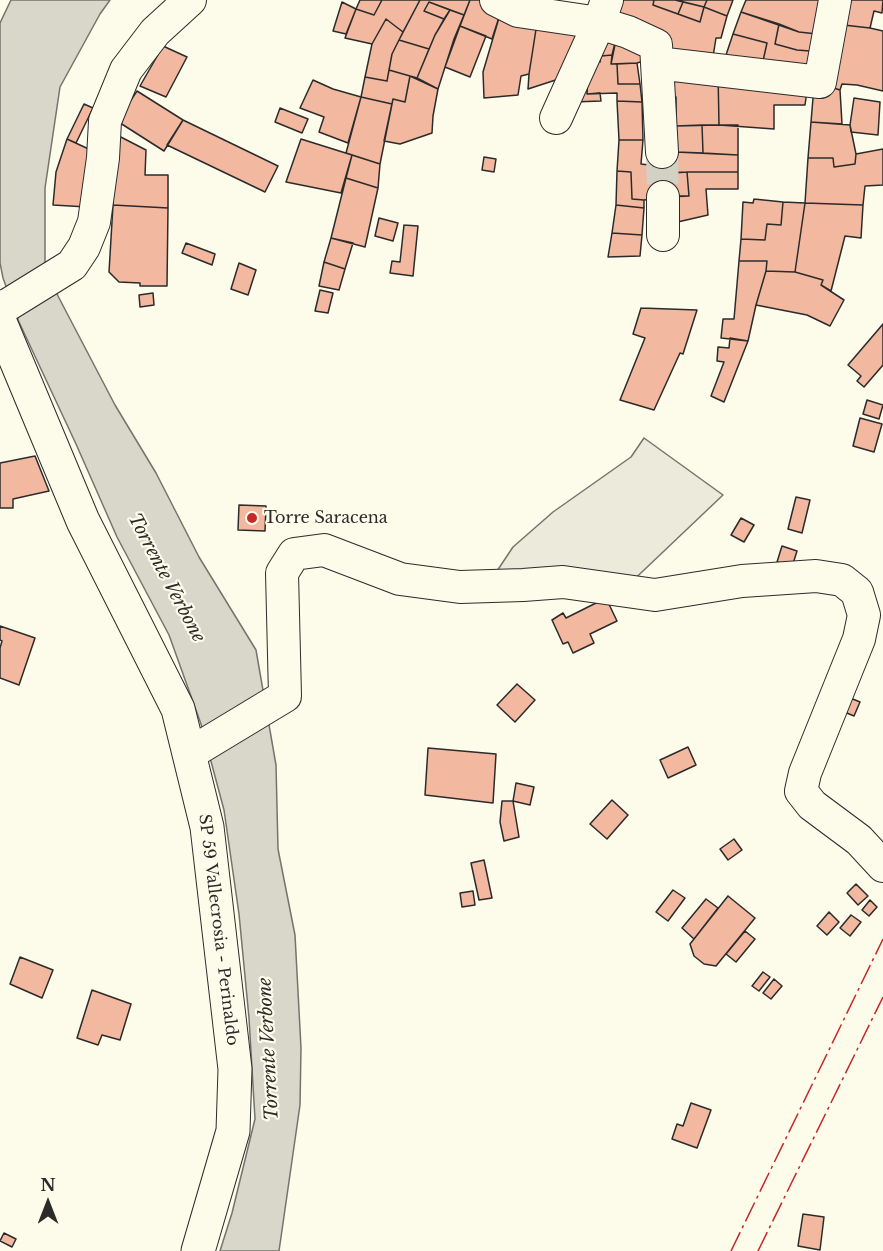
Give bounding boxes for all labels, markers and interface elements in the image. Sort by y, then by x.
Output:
place label: Torre Saracena [264,508,388,528]
water label: Torrente Verbone [123,510,209,646]
marker: Torre Saracena [245,511,259,525]
street label: SP 59 Vallecrosia - Perinaldo [194,813,242,1047]
water label: Torrente Verbone [254,977,284,1121]
north arrow [18,1173,78,1233]
text: N [40,1175,56,1195]

